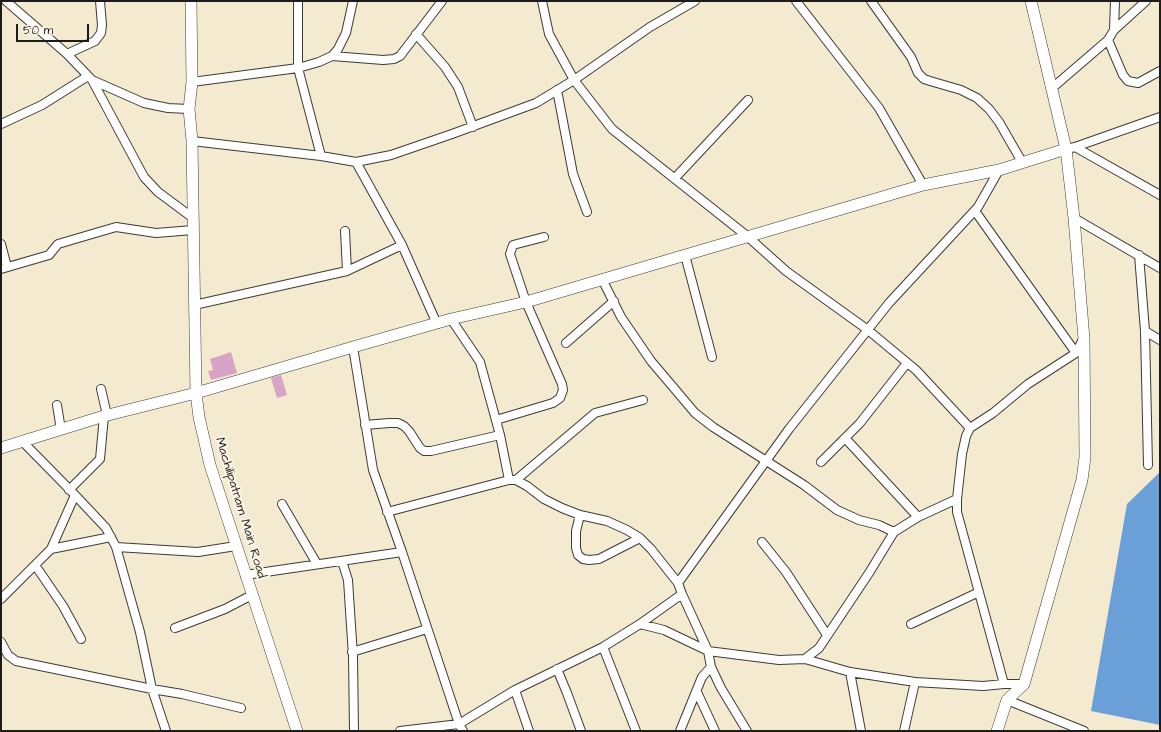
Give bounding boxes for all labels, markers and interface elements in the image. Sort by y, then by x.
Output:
scale bar [18,16,91,42]
text: 50 m [23,22,53,39]
street label: Machilipatnam Main Road [211,436,269,580]

